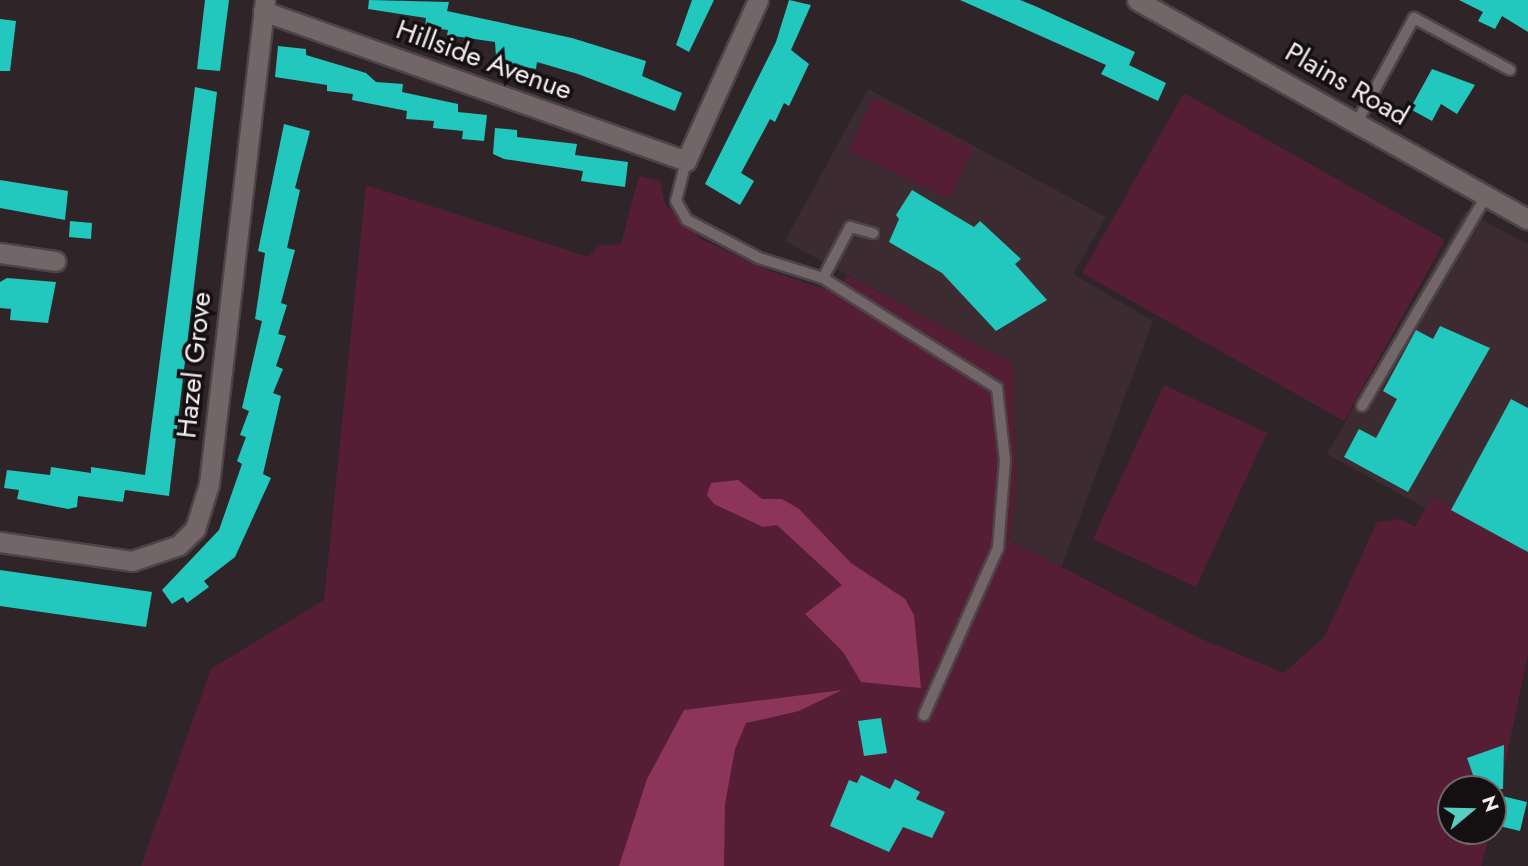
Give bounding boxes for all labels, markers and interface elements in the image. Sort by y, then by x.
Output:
street label: Hillside Avenue [391,13,577,107]
street label: Plains Road [1279,35,1415,133]
street label: Hazel Grove [170,290,218,440]
north arrow [1437,775,1507,845]
text: N [1475,792,1506,815]

